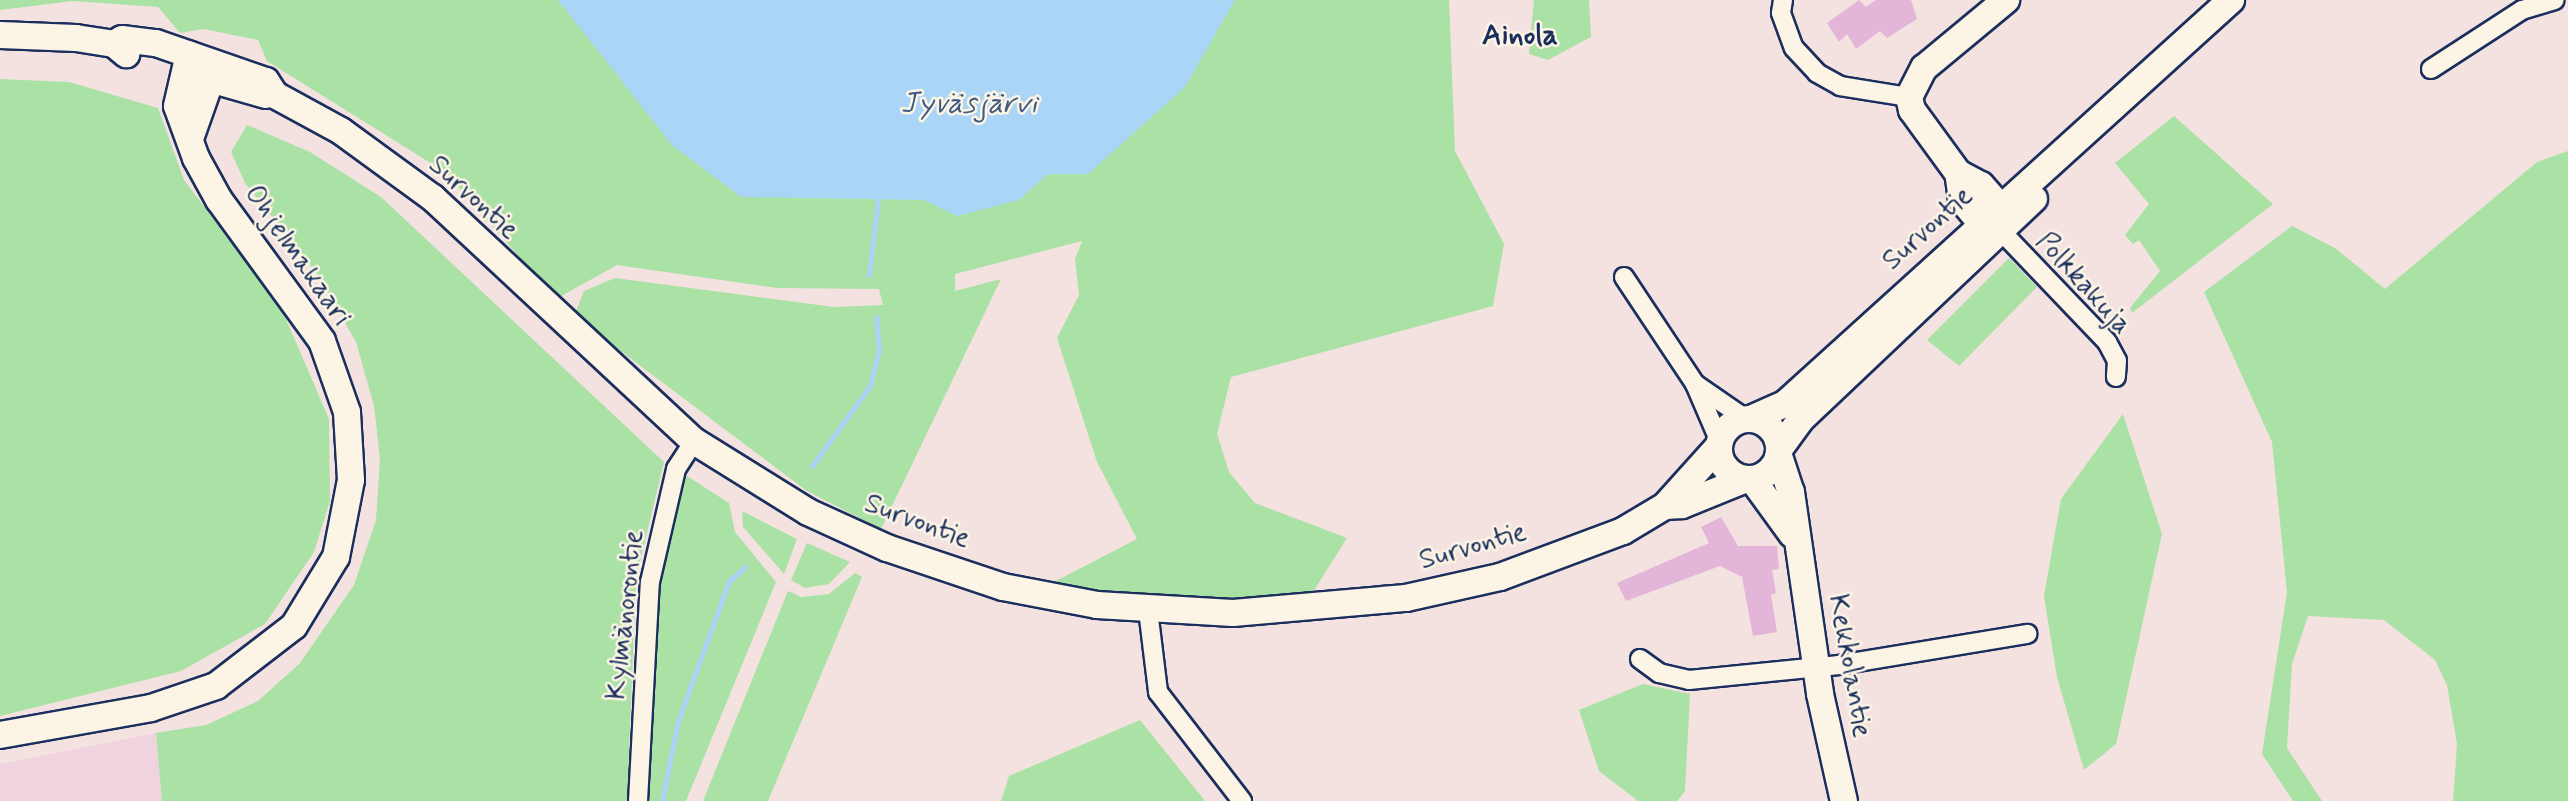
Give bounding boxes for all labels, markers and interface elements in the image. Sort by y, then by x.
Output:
district label: Ainola [1482,18,1558,54]
water label: Jyväsjärvi [901,86,1037,122]
street label: Survontie [421,149,525,247]
street label: Ohjelmakaari [236,179,358,333]
street label: Survontie [1876,180,1980,278]
street label: Polkkakuja [2028,226,2138,342]
street label: Survontie [860,487,974,557]
street label: Survontie [1416,516,1530,578]
street label: Kylmänorontie [600,528,652,702]
street label: Kekkolantie [1820,592,1878,740]

